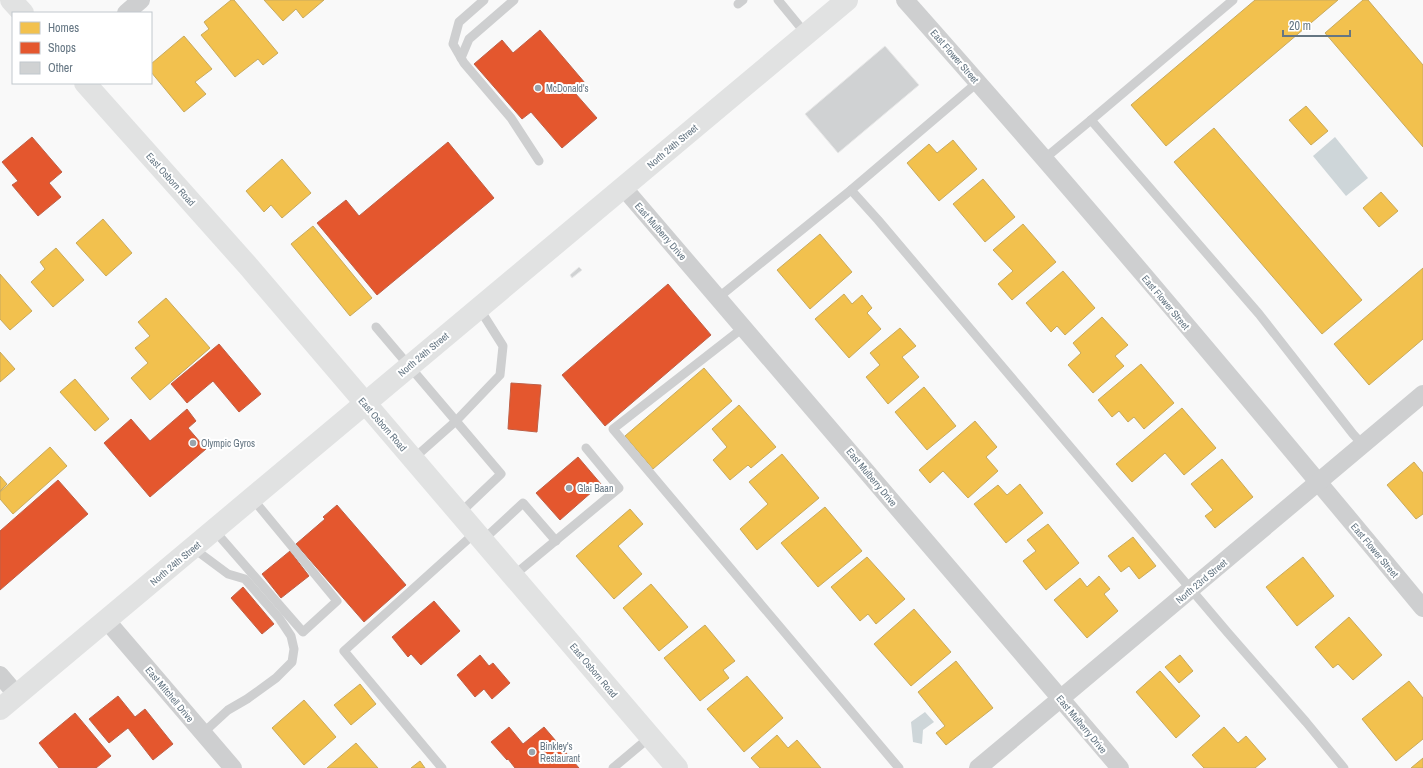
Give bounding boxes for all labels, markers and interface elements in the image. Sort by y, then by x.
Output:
legend [12,12,152,84]
scale bar [1283,12,1350,38]
text: 20 m [1289,18,1311,34]
text: Homes [48,20,79,36]
street label: East Flower Street [928,27,982,87]
text: Shops [48,40,76,56]
text: Other [48,60,73,76]
place label: McDonald's [546,82,589,95]
marker: McDonald's [533,83,543,93]
street label: North 24th Street [644,121,701,171]
street label: East Osborn Road [143,150,198,209]
street label: East Mulberry Drive [632,200,690,263]
street label: East Flower Street [1139,272,1193,333]
street label: North 24th Street [395,329,452,379]
street label: East Osborn Road [356,395,410,454]
place label: Olympic Gyros [201,437,255,450]
marker: Olympic Gyros [188,438,198,448]
street label: East Mulberry Drive [843,445,900,510]
place label: Glai Baan [577,482,613,495]
marker: Glai Baan [564,483,574,493]
street label: East Flower Street [1348,520,1402,581]
street label: North 24th Street [147,538,204,588]
street label: North 23rd Street [1173,556,1230,607]
street label: East Osborn Road [567,640,620,700]
street label: East Mitchell Drive [143,664,197,725]
street label: East Mulberry Drive [1053,692,1110,757]
place label: Binkley's Restaurant [540,740,581,765]
marker: Binkley's Restaurant [527,747,537,757]

